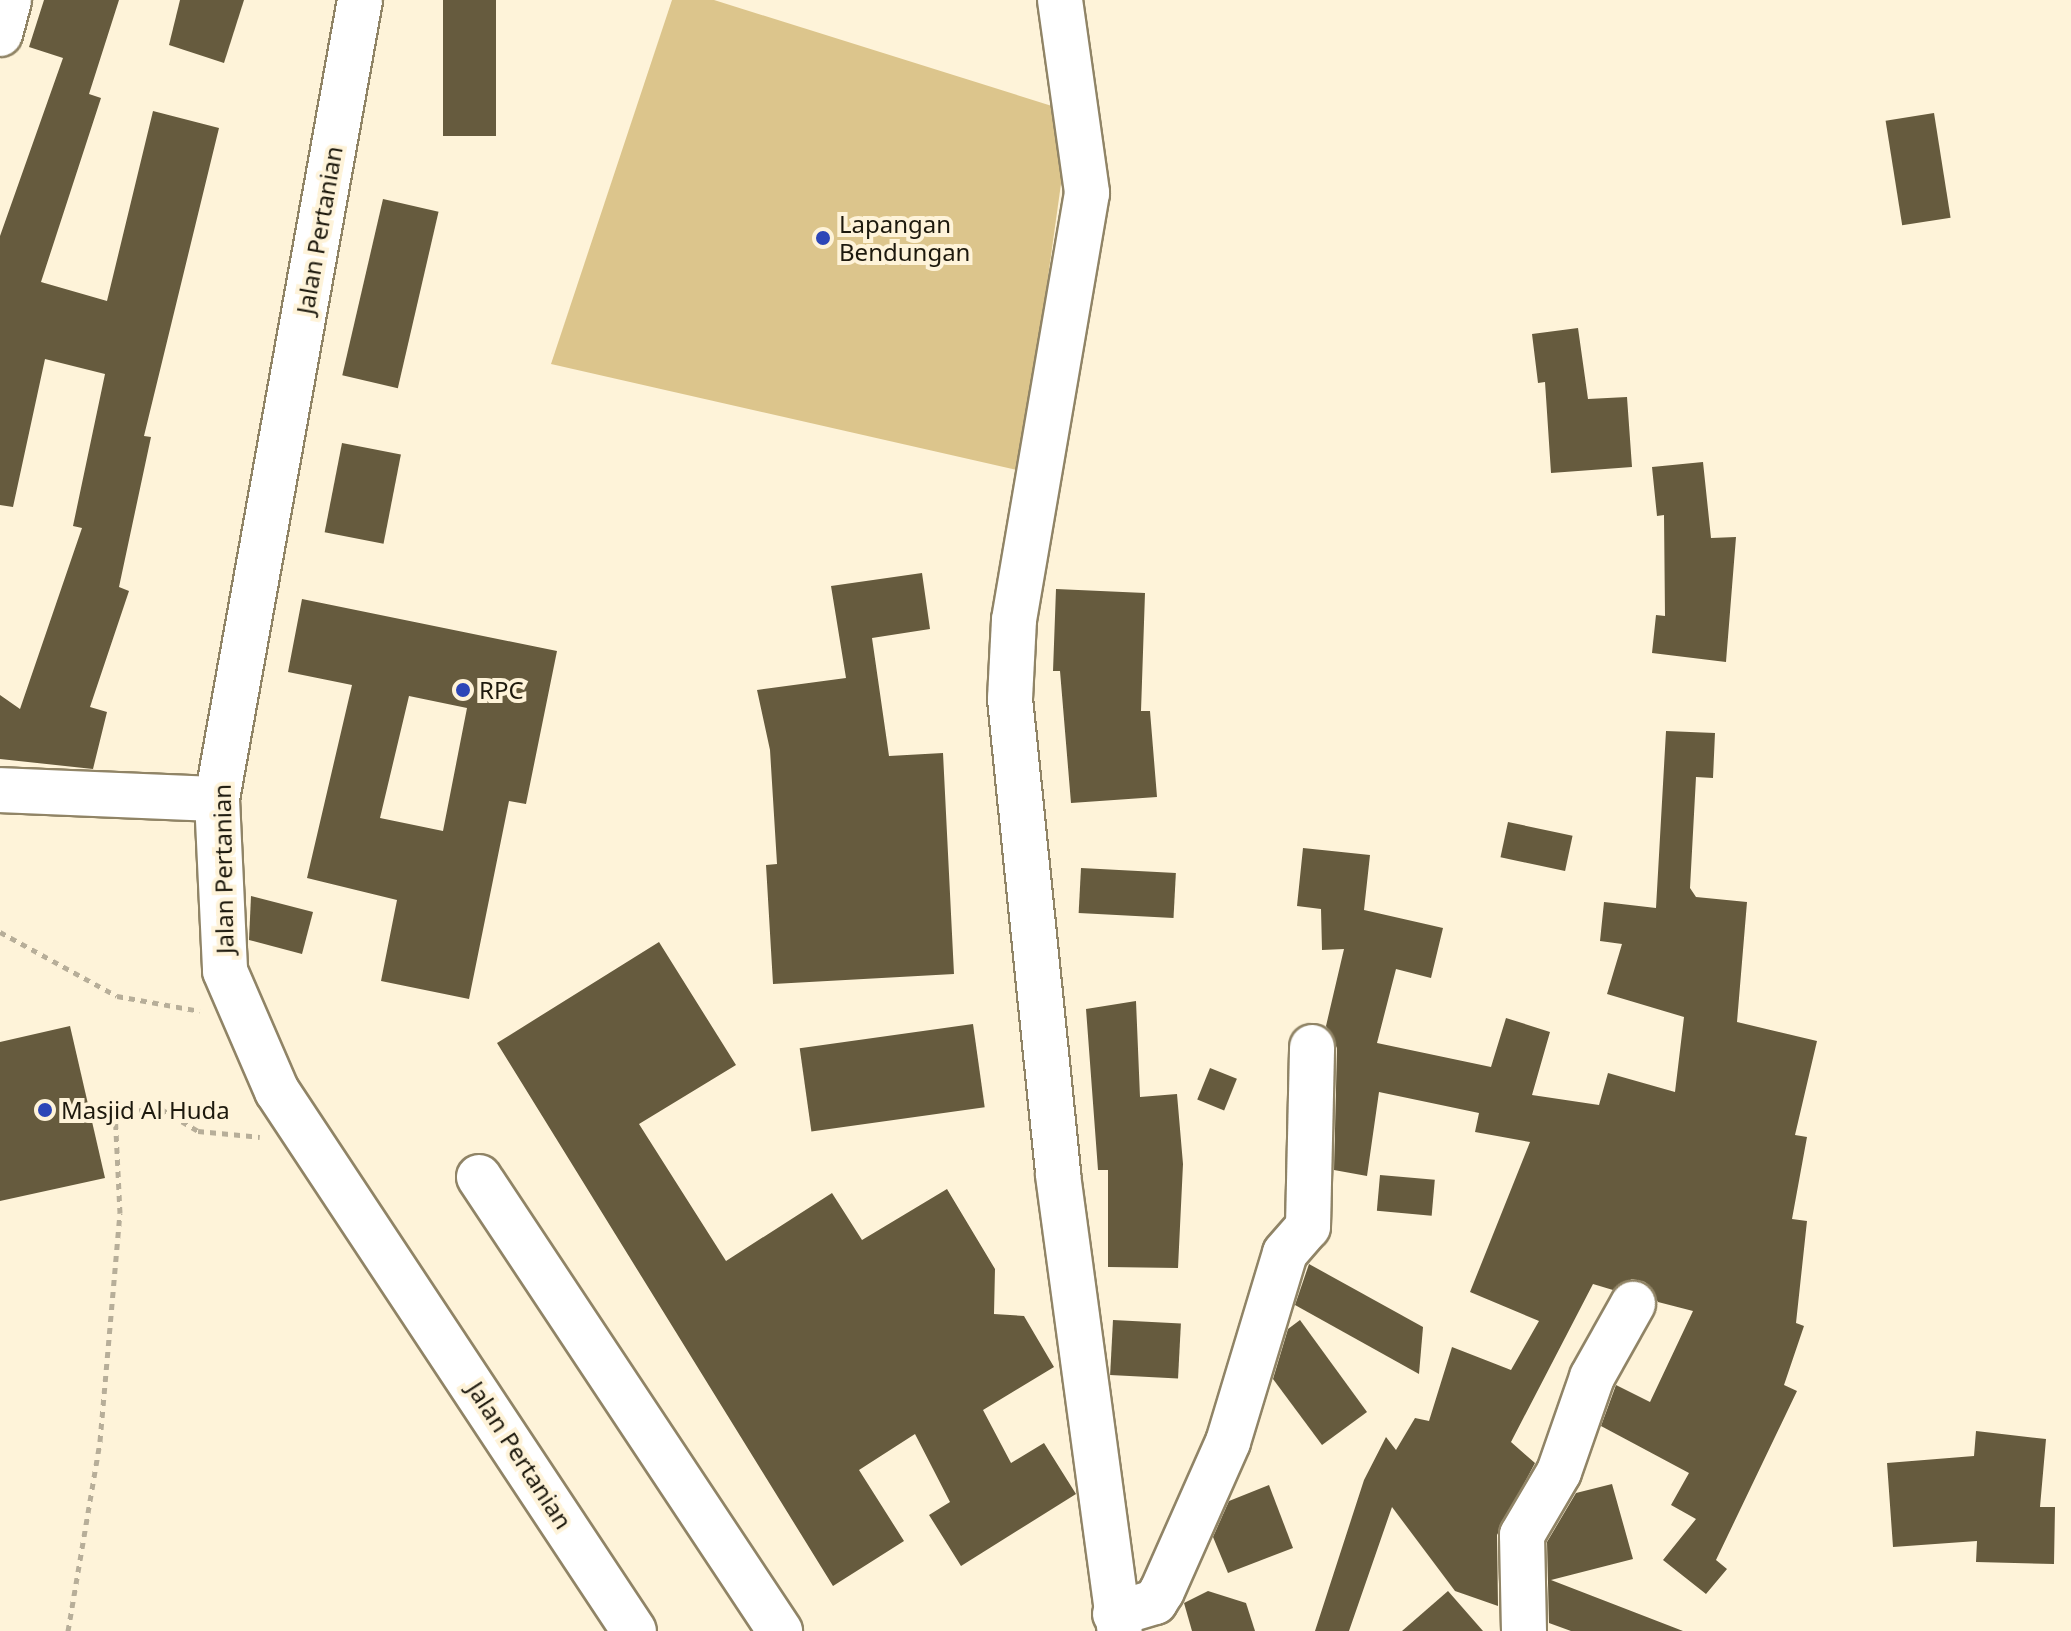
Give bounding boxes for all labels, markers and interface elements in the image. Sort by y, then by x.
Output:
street label: Jalan Pertanian [290,144,348,316]
place label: Lapangan Bendungan [839,210,970,266]
marker: Lapangan Bendungan [814,229,832,247]
place label: RPC [479,676,524,704]
marker: RPC [454,681,472,699]
street label: Jalan Pertanian [207,784,239,954]
place label: Masjid Al Huda [61,1096,230,1124]
marker: Masjid Al Huda [36,1101,54,1119]
street label: Jalan Pertanian [462,1376,578,1534]

